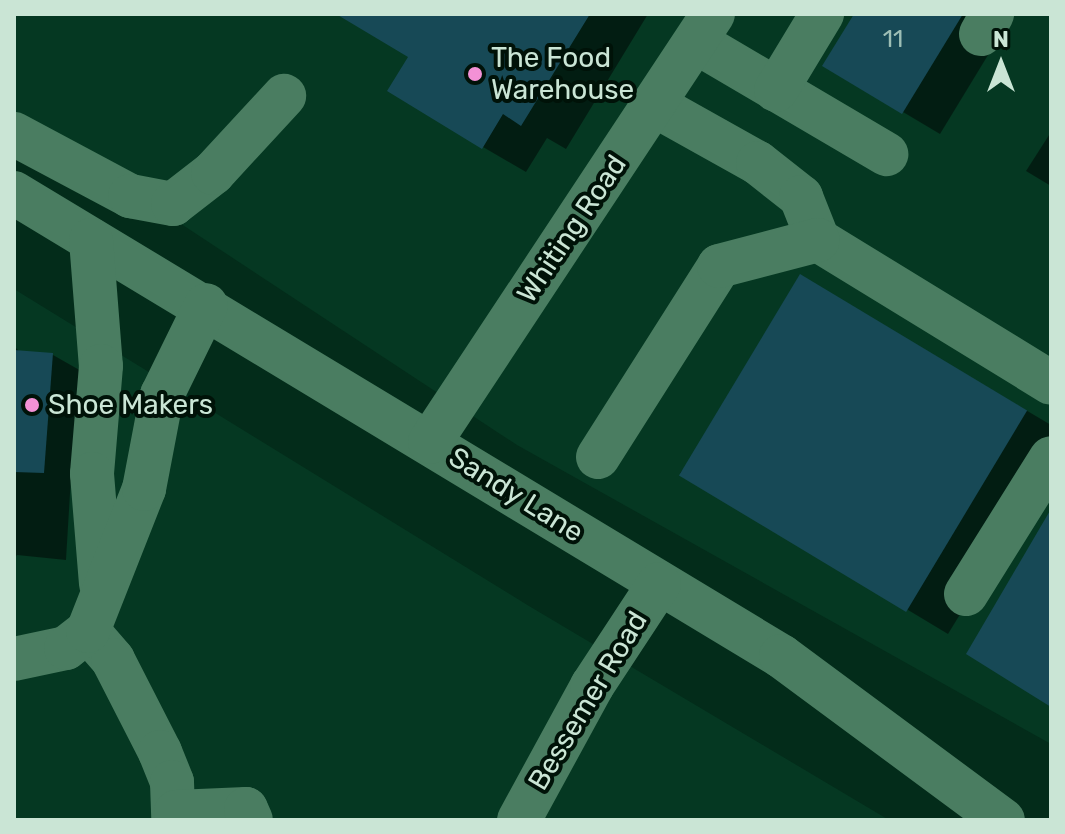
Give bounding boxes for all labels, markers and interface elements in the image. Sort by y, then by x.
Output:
north arrow [961,24,1041,104]
house number: 11 [883,26,903,54]
text: N [993,26,1009,53]
place label: The Food Warehouse [491,41,634,107]
marker: The Food Warehouse [466,65,484,83]
street label: Whiting Road [510,149,634,309]
place label: Shoe Makers [48,388,213,422]
marker: Shoe Makers [23,396,41,414]
street label: Sandy Lane [442,440,590,550]
street label: Bessemer Road [521,605,655,797]

